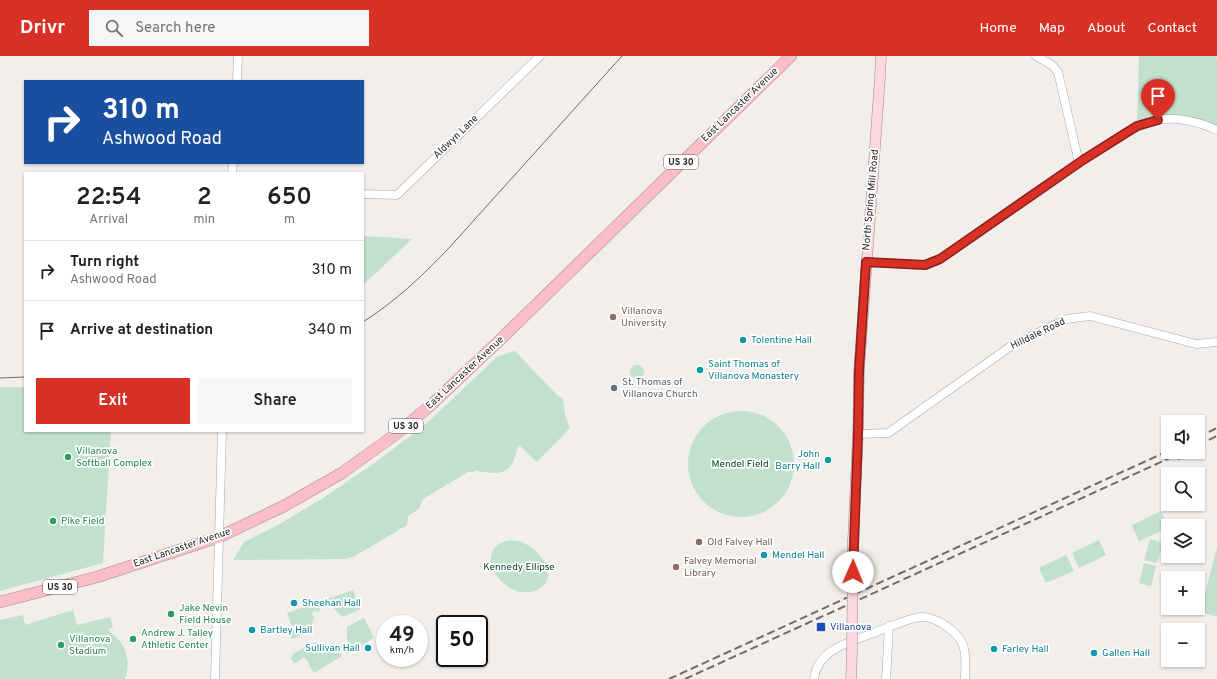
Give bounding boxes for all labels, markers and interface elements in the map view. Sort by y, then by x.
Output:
search box [89,10,369,46]
text: Drivr [20,16,65,40]
icon: search [103,17,125,39]
text: Search here [135,19,215,38]
text: Home [980,20,1017,37]
text: Map [1039,20,1065,37]
text: About [1087,20,1126,37]
text: Contact [1148,20,1197,37]
street label: East Lancaster Avenue [699,65,781,145]
pin [1141,79,1175,120]
icon: arrive [1147,85,1169,107]
text: 310 m [102,93,180,129]
icon: right [36,96,88,148]
street label: Aldwyn Lane [431,112,481,162]
text: Ashwood Road [102,128,222,151]
street label: North Spring Mill Road [860,149,882,251]
road number: US 30 [664,155,698,169]
text: 22:54 [76,183,141,213]
text: 2 [197,183,212,213]
text: 650 [267,183,312,213]
text: Arrival [89,212,128,228]
text: min [193,212,215,228]
text: m [284,212,295,228]
text: Turn right [70,253,139,272]
icon: right [36,260,58,282]
text: 310 m [312,261,352,280]
text: Ashwood Road [70,272,157,288]
place label: Villanova University [621,305,667,330]
marker: Villanova University [608,312,618,322]
street label: Hilldale Road [1009,315,1067,353]
icon: arrive [36,320,58,342]
text: Arrive at destination [70,321,213,340]
text: 340 m [308,321,352,340]
street label: East Lancaster Avenue [423,334,507,412]
place label: Tolentine Hall [751,334,812,347]
marker: Tolentine Hall [738,335,748,345]
place label: Saint Thomas of Villanova Monastery [708,358,799,383]
marker: Saint Thomas of Villanova Monastery [695,365,705,375]
place label: St. Thomas of Villanova Church [622,376,698,401]
button: Exit [36,378,190,424]
button: Share [198,378,352,424]
marker: St. Thomas of Villanova Church [609,383,619,393]
map controls [1161,415,1205,667]
button: sound [1161,415,1205,459]
road number: US 30 [389,419,423,433]
place label: Villanova Softball Complex [76,445,152,470]
place label: John Barry Hall [775,448,820,473]
marker: Villanova Softball Complex [63,452,73,462]
marker: John Barry Hall [823,455,833,465]
park label: Mendel Field [711,458,769,471]
button: search [1161,467,1205,511]
place label: Pike Field [61,515,104,528]
marker: Pike Field [48,516,58,526]
button: layers [1161,519,1205,563]
street label: East Lancaster Avenue [132,525,232,571]
place label: Old Falvey Hall [707,536,773,549]
marker: Old Falvey Hall [694,537,704,547]
place label: Mendel Hall [772,549,825,562]
marker: Mendel Hall [759,550,769,560]
position arrow [832,551,874,593]
place label: Falvey Memorial Library [684,555,757,580]
park label: Kennedy Ellipse [483,561,555,574]
marker: Falvey Memorial Library [671,562,681,572]
button: + [1161,571,1205,615]
road number: US 30 [43,580,77,594]
place label: Sheehan Hall [302,597,361,610]
marker: Sheehan Hall [289,598,299,608]
place label: Jake Nevin Field House [179,602,231,627]
marker: Jake Nevin Field House [166,609,176,619]
speed limit sign: 50 [436,615,488,667]
marker: Villanova [815,621,827,633]
place label: Villanova [830,621,871,634]
text: 49 [389,623,415,649]
button: − [1161,623,1205,667]
place label: Bartley Hall [260,624,312,637]
marker: Bartley Hall [247,625,257,635]
place label: Andrew J. Talley Athletic Center [141,627,213,652]
place label: Villanova Stadium [69,633,110,658]
marker: Andrew J. Talley Athletic Center [128,634,138,644]
marker: Villanova Stadium [56,640,66,650]
place label: Sullivan Hall [305,642,360,655]
marker: Sullivan Hall [363,643,373,653]
place label: Farley Hall [1002,643,1049,656]
text: km/h [390,644,414,657]
marker: Farley Hall [989,644,999,654]
place label: Gallen Hall [1102,647,1150,660]
marker: Gallen Hall [1089,648,1099,658]

